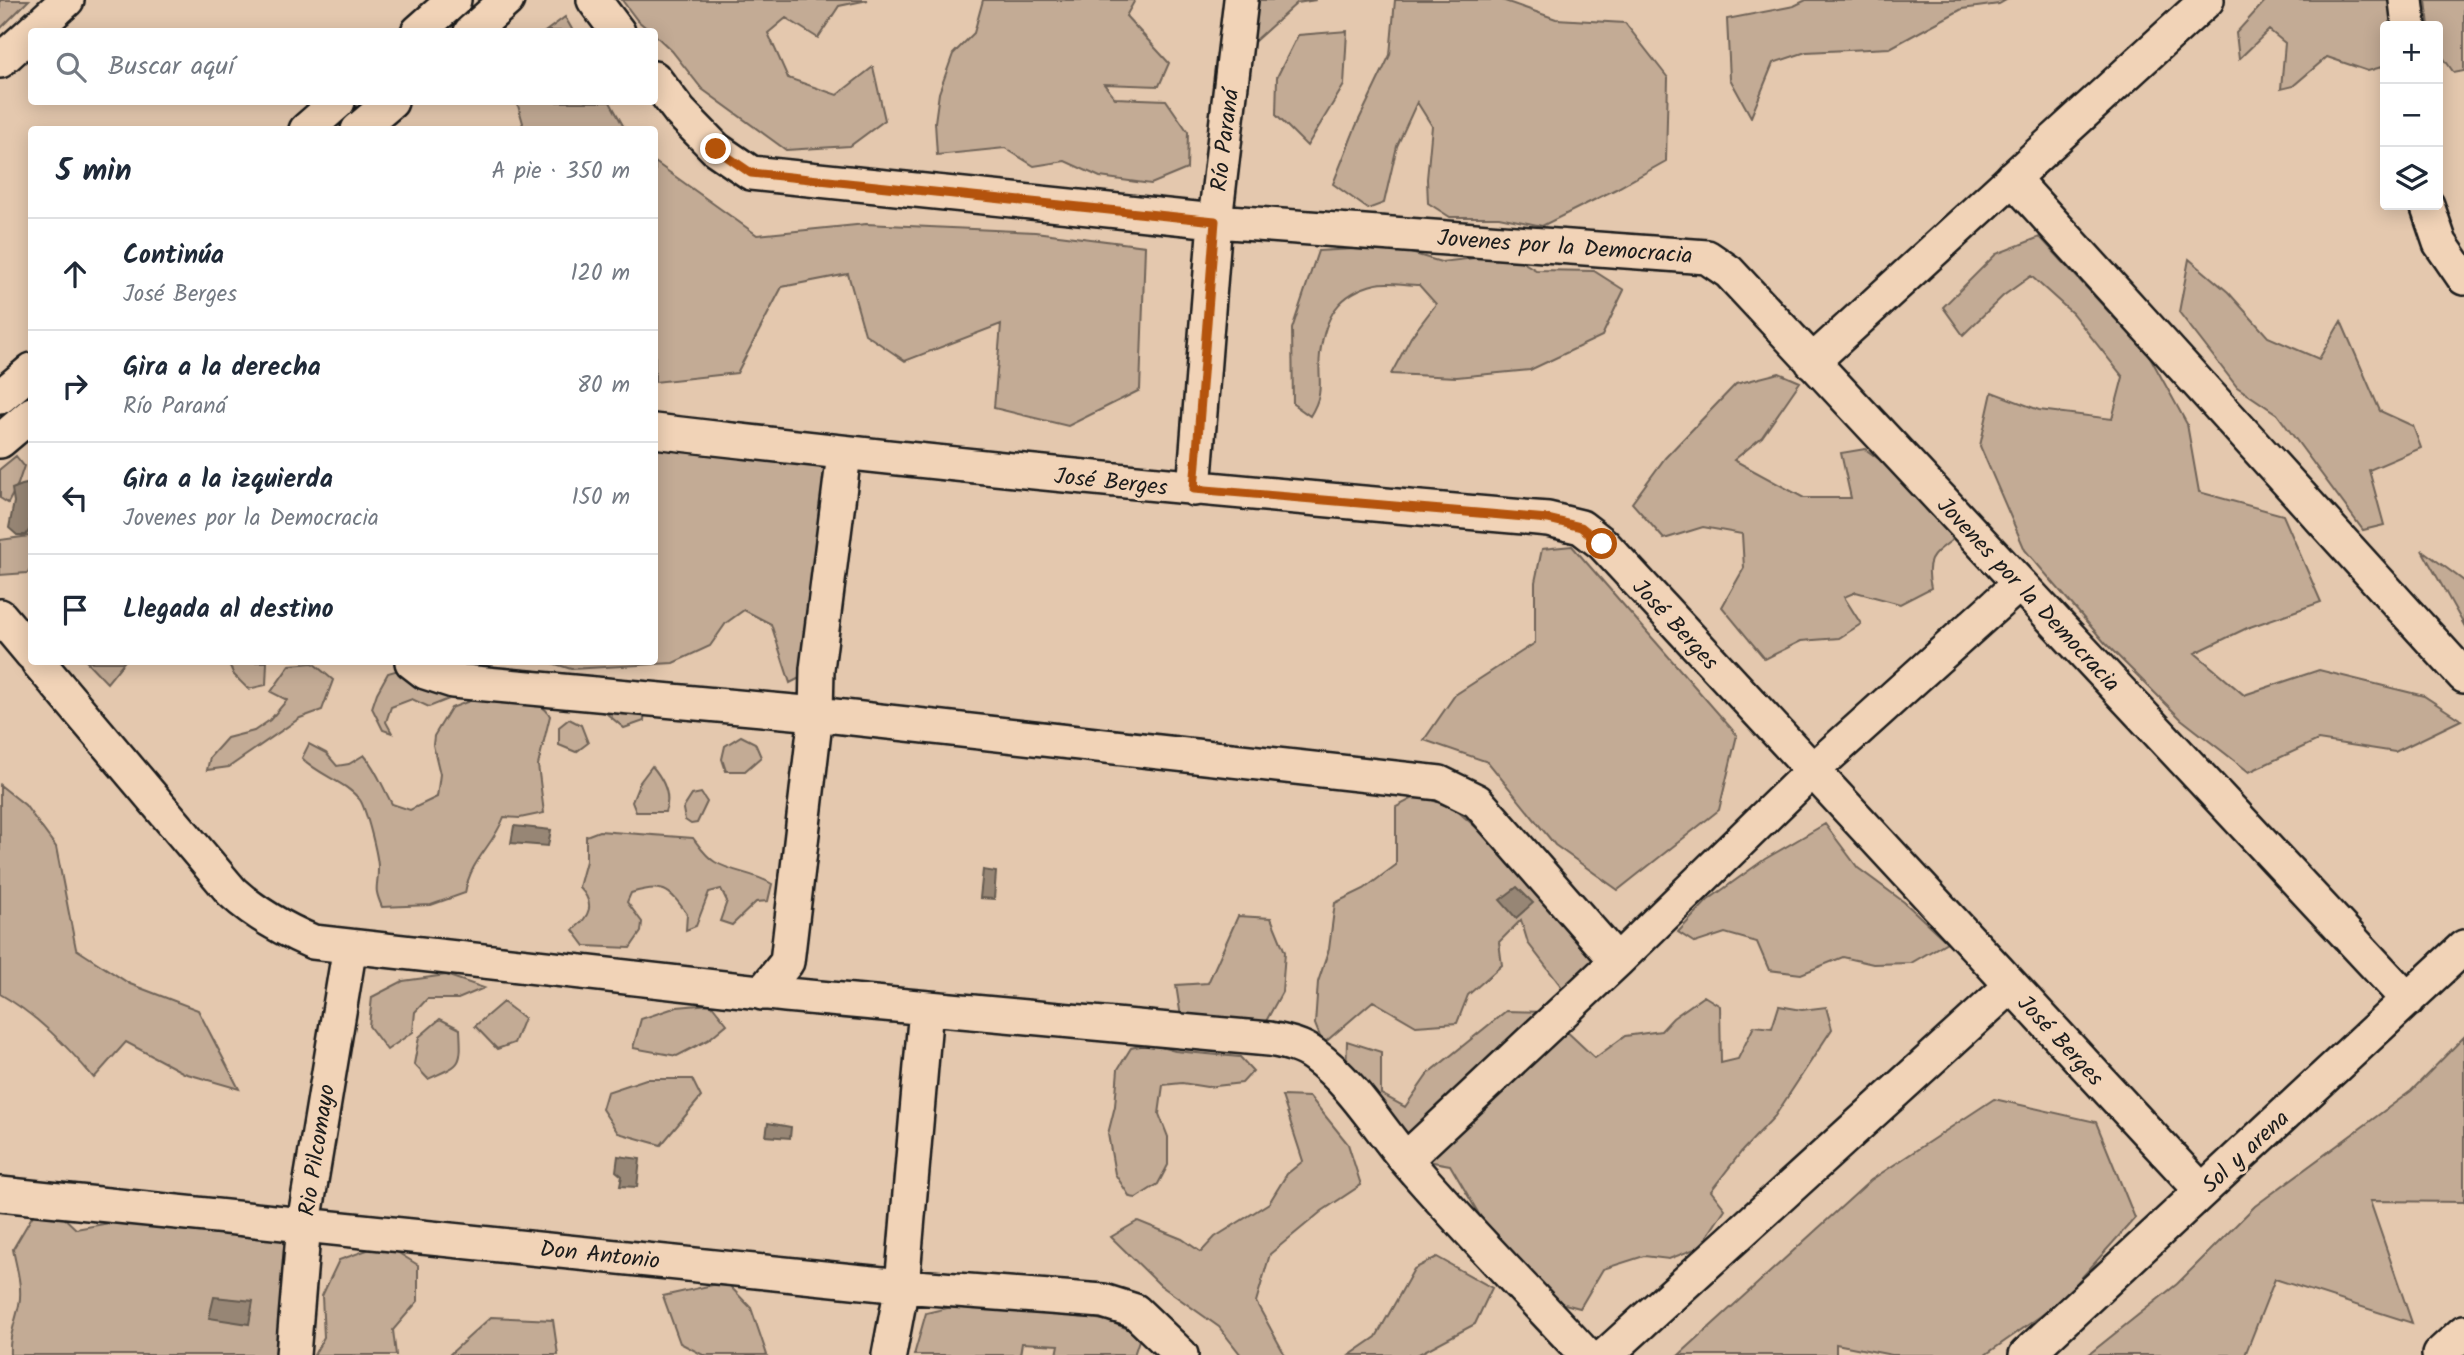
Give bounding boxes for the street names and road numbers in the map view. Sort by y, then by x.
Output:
street label: Río Paraná [1202,85,1250,194]
street label: Jovenes por la Democracia [1436,221,1694,275]
street label: José Berges [1052,459,1170,507]
street label: Jovenes por la Democracia [1927,490,2128,701]
street label: José Berges [1623,571,1727,679]
street label: José Berges [2008,987,2112,1095]
street label: Rio Pilcomayo [290,1082,346,1219]
street label: Sol y arena [2194,1102,2299,1203]
street label: Don Antonio [538,1232,662,1280]

